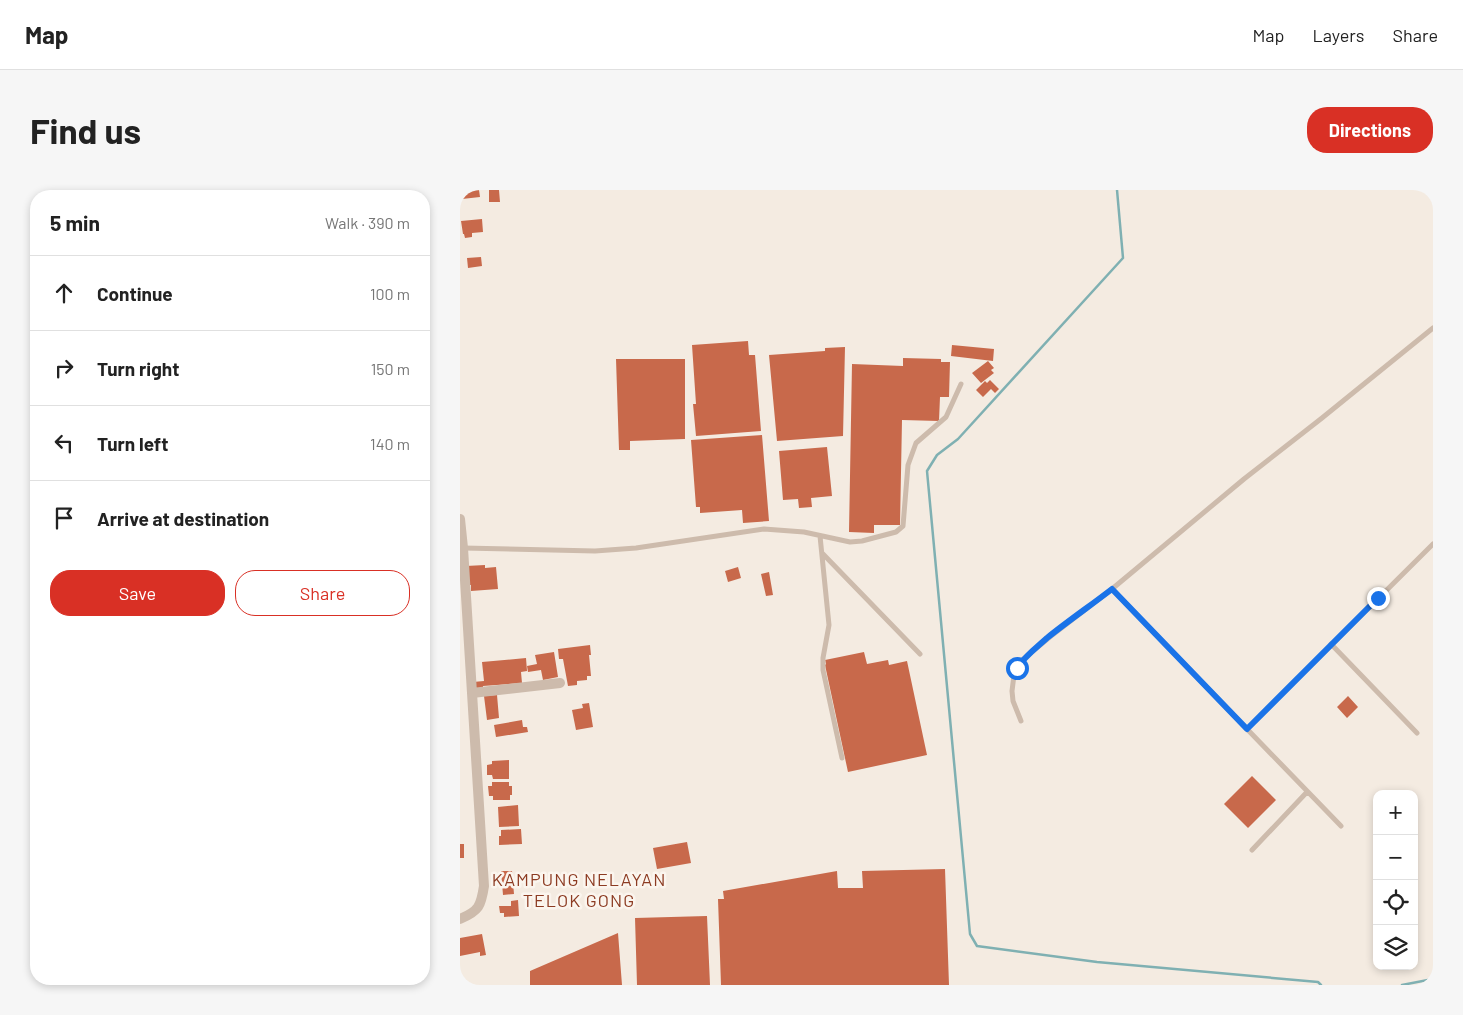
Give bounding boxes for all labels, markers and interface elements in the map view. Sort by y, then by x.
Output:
text: Map [25,20,68,49]
text: Map [1252,24,1284,46]
text: Layers [1312,24,1365,46]
text: Share [1393,24,1438,46]
button: Directions [1307,107,1433,153]
text: Find us [30,109,141,151]
text: 5 min [50,210,100,235]
text: Walk · 390 m [325,213,410,232]
icon: ahead [50,279,78,307]
text: Continue [97,282,173,305]
text: 100 m [370,284,410,303]
icon: right [50,354,78,382]
text: Turn right [97,357,179,380]
text: 150 m [371,359,410,378]
icon: left [50,429,78,457]
text: Turn left [97,432,168,455]
text: 140 m [370,434,410,453]
icon: arrive [50,504,78,532]
text: Arrive at destination [97,507,269,530]
button: Save [50,570,225,616]
button: Share [235,570,410,616]
route end [1367,587,1390,610]
route start [1006,657,1029,680]
map controls [1373,790,1418,970]
button: + [1373,790,1418,835]
button: − [1373,835,1418,880]
district label: KAMPUNG NELAYAN TELOK GONG [492,868,666,911]
button: locate [1373,880,1418,925]
button: layers [1373,925,1418,970]

